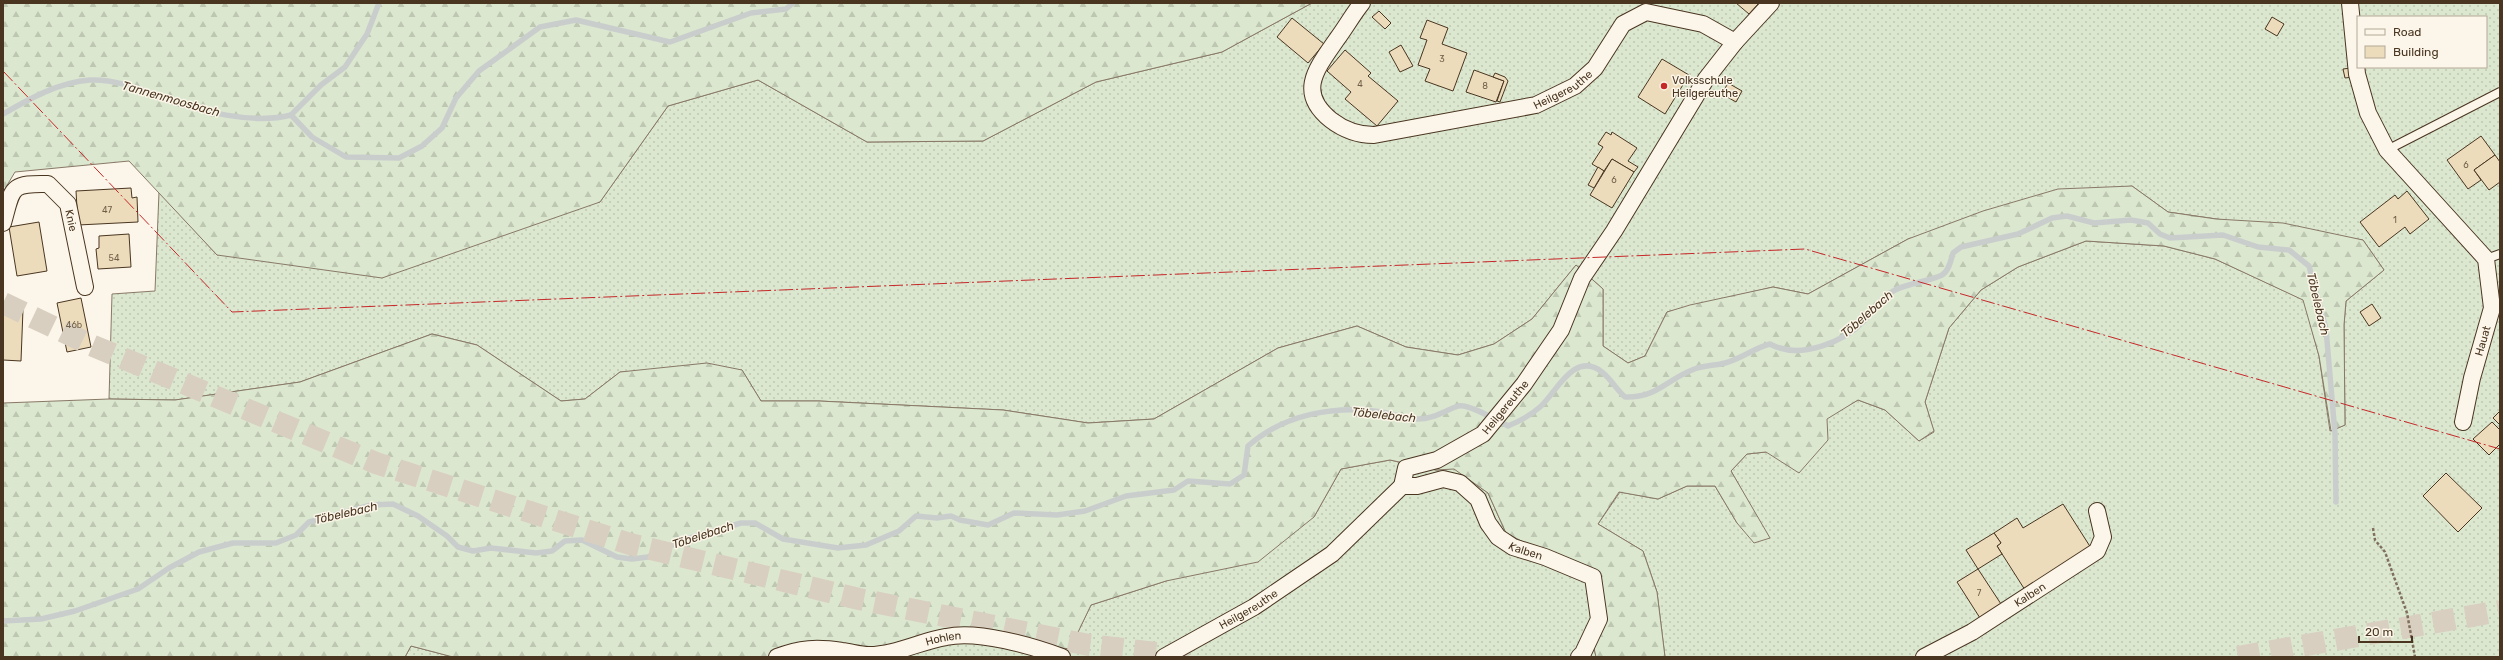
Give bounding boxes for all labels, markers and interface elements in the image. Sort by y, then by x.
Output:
legend [2357,16,2487,68]
text: Road [2393,25,2421,39]
text: Building [2393,45,2439,59]
house number: 3 [1439,54,1445,64]
street label: Heilgereuthe [1531,67,1595,112]
place label: Volksschule Heilgereuthe [1672,74,1738,100]
water label: Tannenmoosbach [120,78,222,120]
house number: 4 [1357,79,1363,89]
house number: 8 [1482,81,1488,91]
marker: Volksschule Heilgereuthe [1659,81,1669,91]
house number: 6 [2463,160,2469,170]
house number: 6 [1611,175,1617,185]
house number: 47 [102,205,112,215]
street label: Knie [63,208,80,233]
house number: 1 [2393,215,2397,225]
house number: 54 [109,253,120,263]
water label: Töbelebach [2304,271,2332,337]
water label: Töbelebach [1838,288,1896,340]
house number: 46b [66,320,82,330]
street label: Hauat [2472,324,2494,358]
street label: Heilgereuthe [1479,378,1531,437]
water label: Töbelebach [1351,405,1417,425]
water label: Töbelebach [313,499,379,527]
water label: Töbelebach [670,518,736,552]
street label: Kalben [1506,539,1544,562]
street label: Kalben [2012,580,2048,609]
street label: Heilgereuthe [1217,586,1280,632]
house number: 7 [1977,588,1982,598]
scale bar [2359,618,2412,644]
text: 20 m [2365,625,2393,639]
street label: Hohlen [924,629,962,648]

